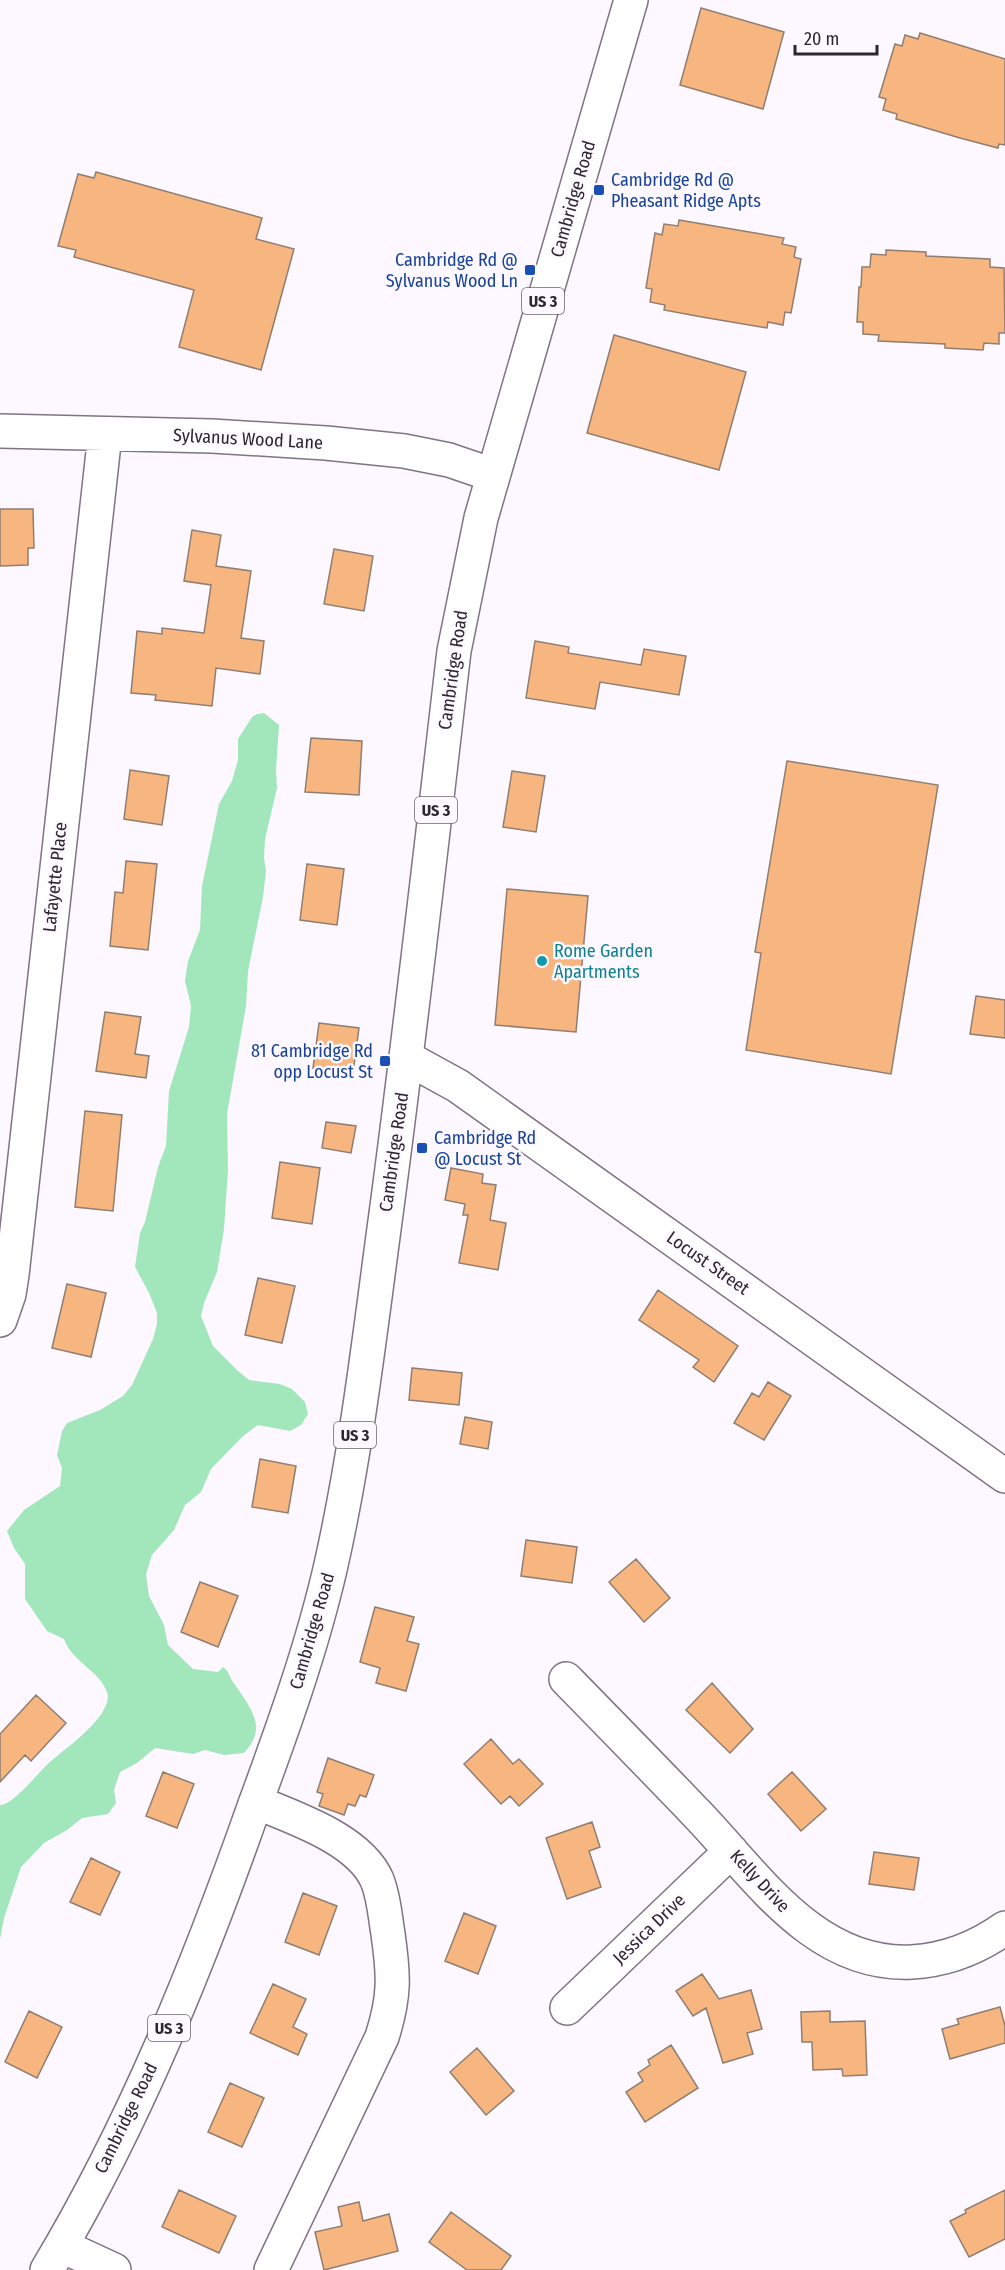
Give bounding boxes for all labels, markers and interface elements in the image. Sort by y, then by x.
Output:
scale bar [795,18,878,56]
text: 20 m [804,28,839,50]
street label: Cambridge Road [546,138,600,260]
place label: Cambridge Rd @ Pheasant Ridge Apts [611,169,761,212]
marker: Cambridge Rd @ Pheasant Ridge Apts [592,183,606,197]
place label: Cambridge Rd @ Sylvanus Wood Ln [386,249,518,292]
marker: Cambridge Rd @ Sylvanus Wood Ln [523,263,537,277]
road number: US 3 [522,288,564,314]
street label: Sylvanus Wood Lane [173,424,324,454]
street label: Cambridge Road [434,609,472,731]
road number: US 3 [415,797,457,823]
street label: Lafayette Place [38,821,72,933]
place label: Rome Garden Apartments [554,940,653,983]
marker: Rome Garden Apartments [535,954,549,968]
place label: 81 Cambridge Rd opp Locust St [251,1040,373,1083]
marker: 81 Cambridge Rd opp Locust St [378,1054,392,1068]
street label: Cambridge Road [375,1091,413,1213]
place label: Cambridge Rd @ Locust St [434,1127,536,1170]
marker: Cambridge Rd @ Locust St [415,1141,429,1155]
street label: Locust Street [662,1226,754,1300]
road number: US 3 [334,1422,376,1448]
street label: Cambridge Road [285,1570,339,1692]
street label: Kelly Drive [725,1845,795,1917]
street label: Jessica Drive [608,1889,690,1969]
road number: US 3 [148,2015,190,2041]
street label: Cambridge Road [90,2059,162,2177]

